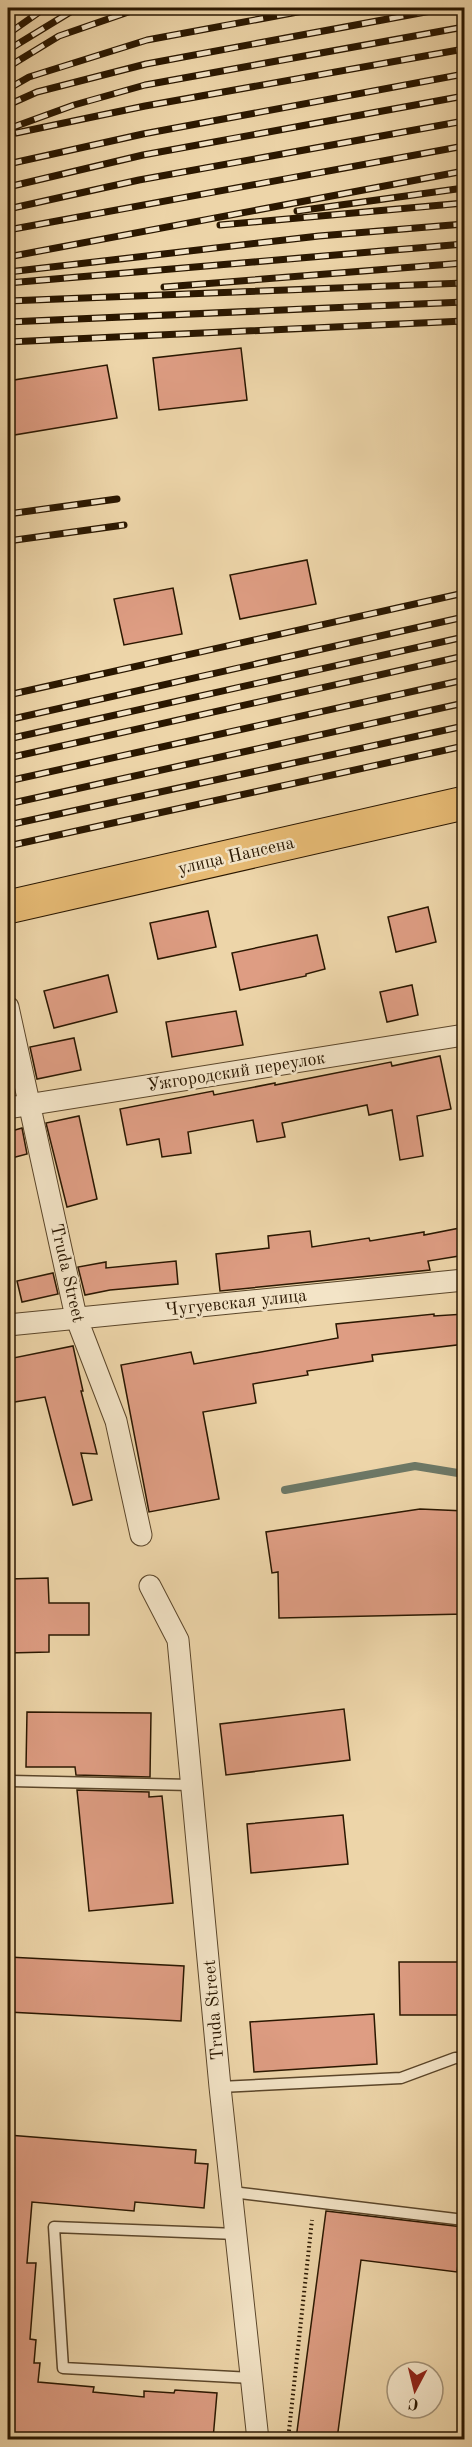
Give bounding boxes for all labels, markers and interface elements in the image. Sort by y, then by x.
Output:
street label: улица Нансена [176,834,296,878]
street label: Ужгородский переулок [146,1049,327,1095]
street label: Truda Street [47,1222,87,1324]
street label: Чугуевская улица [164,1287,308,1319]
street label: Truda Street [201,1959,227,2061]
north arrow [385,2360,445,2420]
text: С [407,2394,420,2411]

